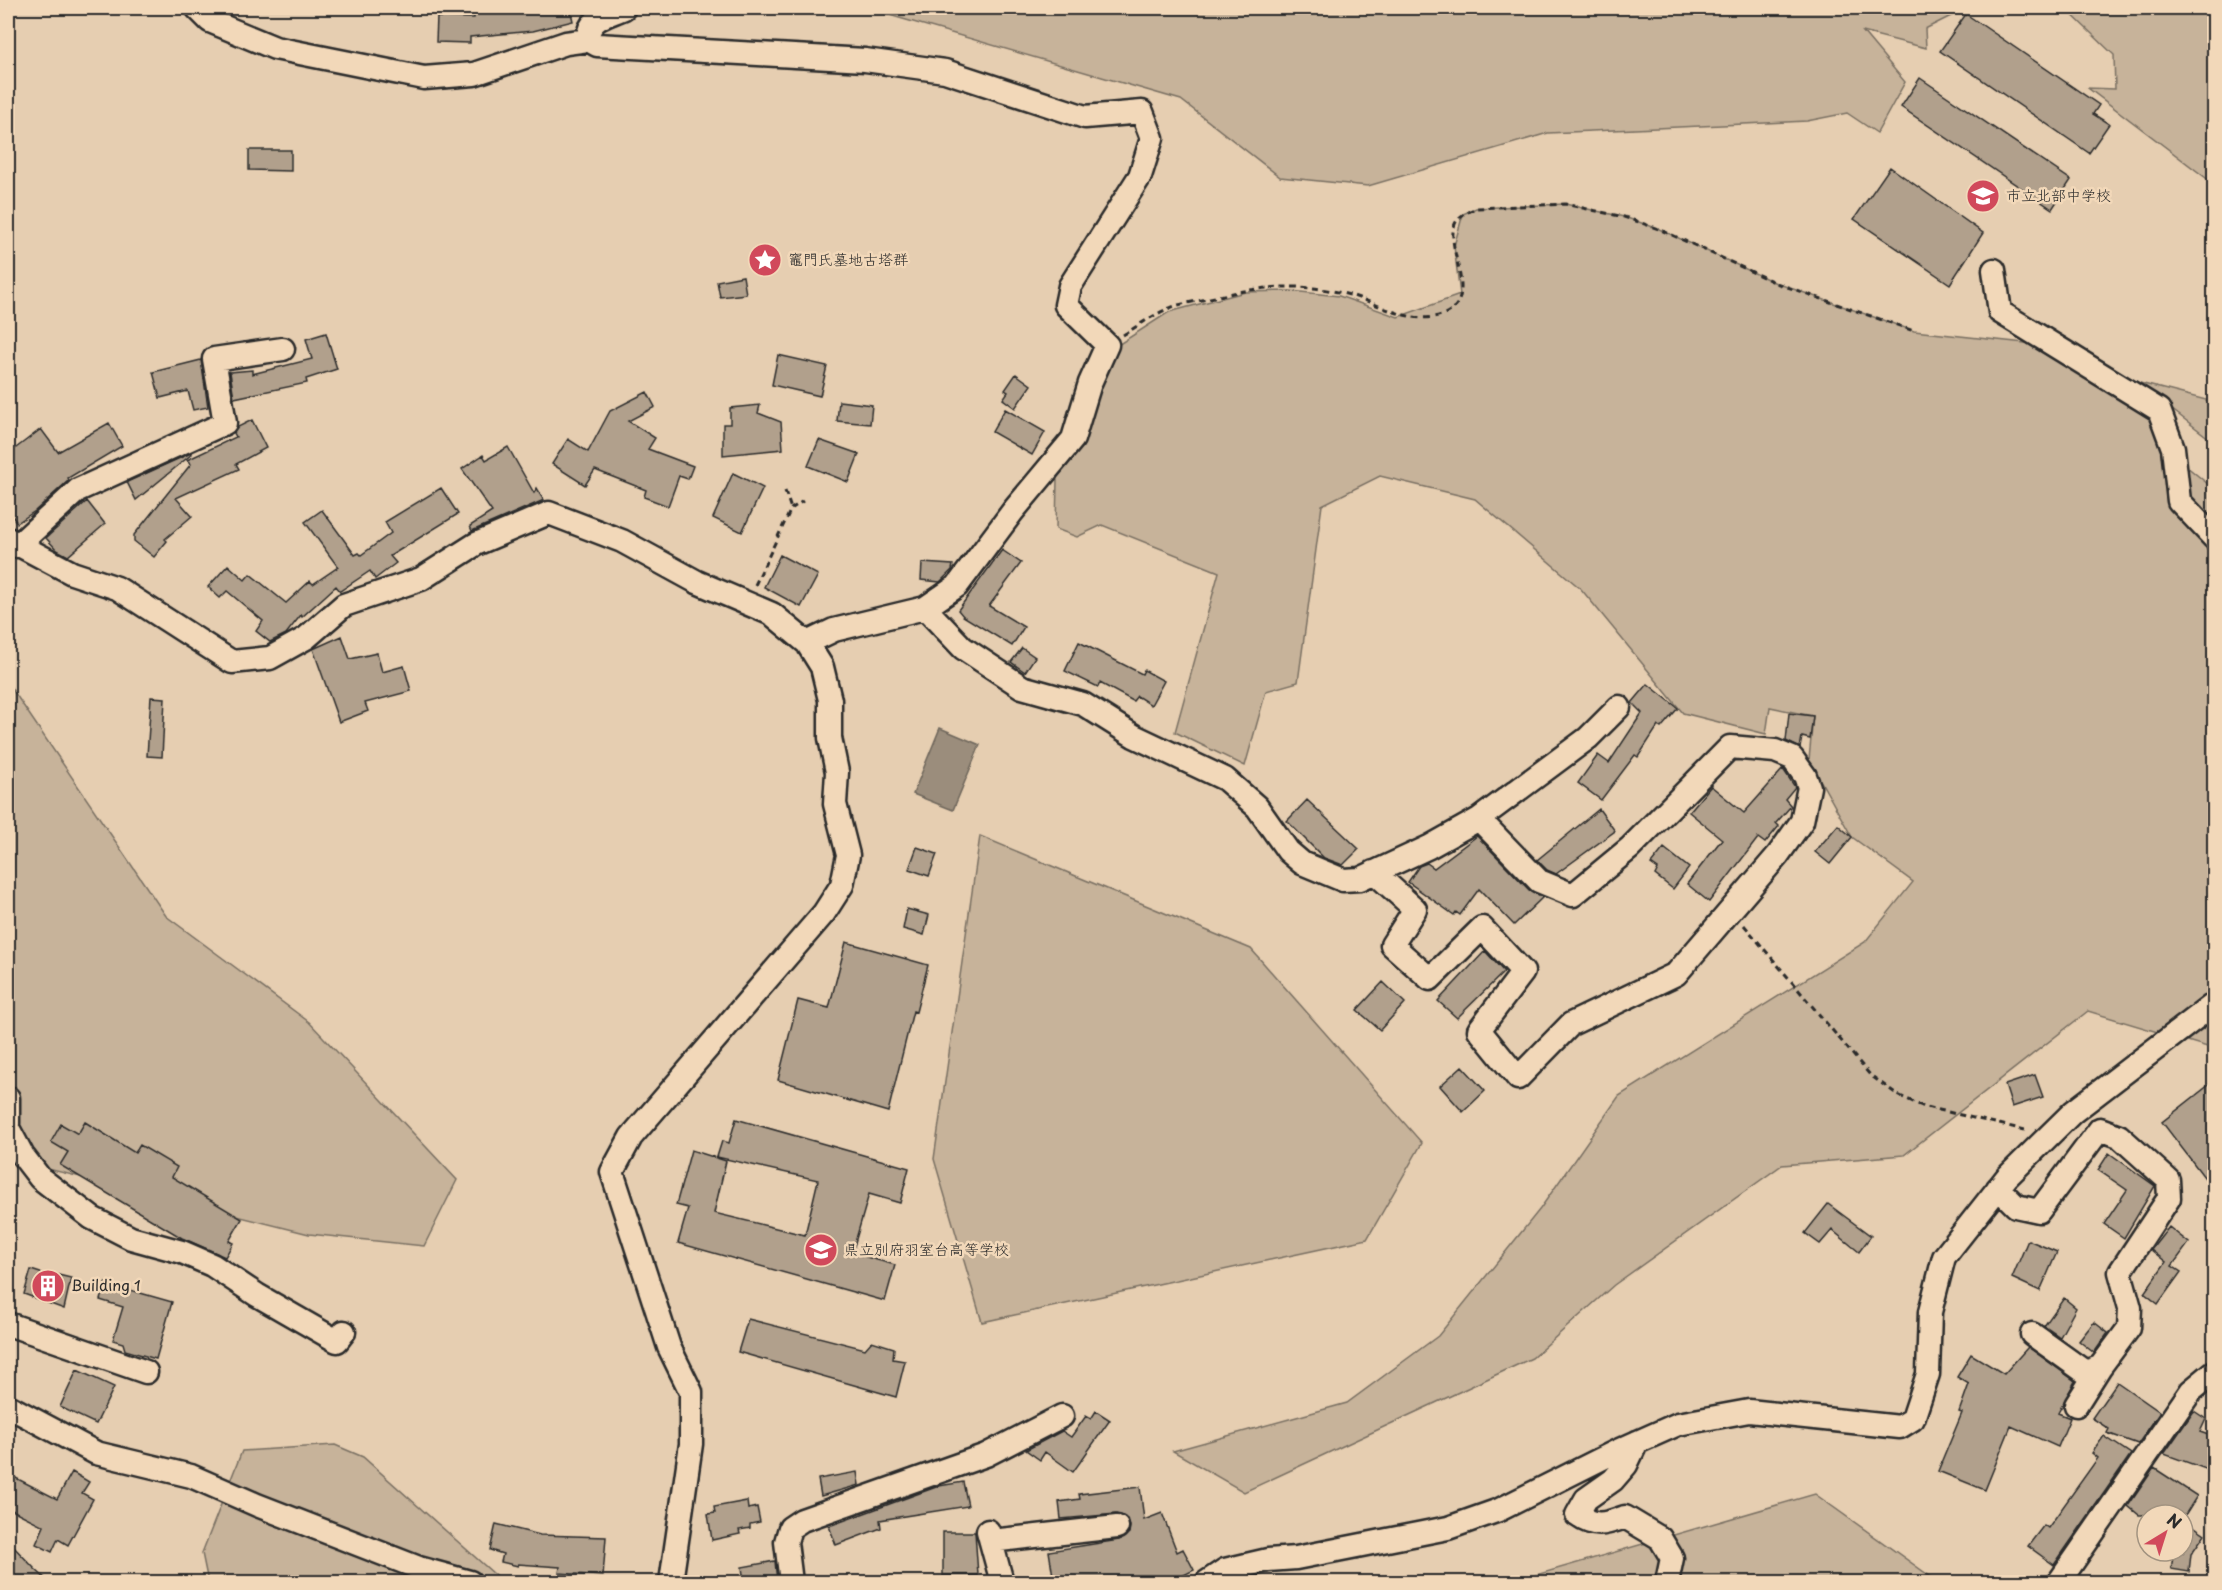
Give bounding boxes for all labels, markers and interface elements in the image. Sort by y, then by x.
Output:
school or university icon: 市立北部中学校 [1965,178,2001,214]
place label: 市立北部中学校 [2006,183,2111,206]
place icon: 竈門氏墓地古塔群 [747,242,783,278]
place label: 竈門氏墓地古塔群 [788,247,908,270]
school or university icon: 県立別府羽室台高等学校 [803,1232,839,1268]
place label: 県立別府羽室台高等学校 [844,1237,1009,1260]
building icon: Building 1 [30,1268,66,1304]
place label: Building 1 [71,1273,141,1296]
north arrow [2135,1503,2195,1563]
text: N [2162,1507,2187,1534]

